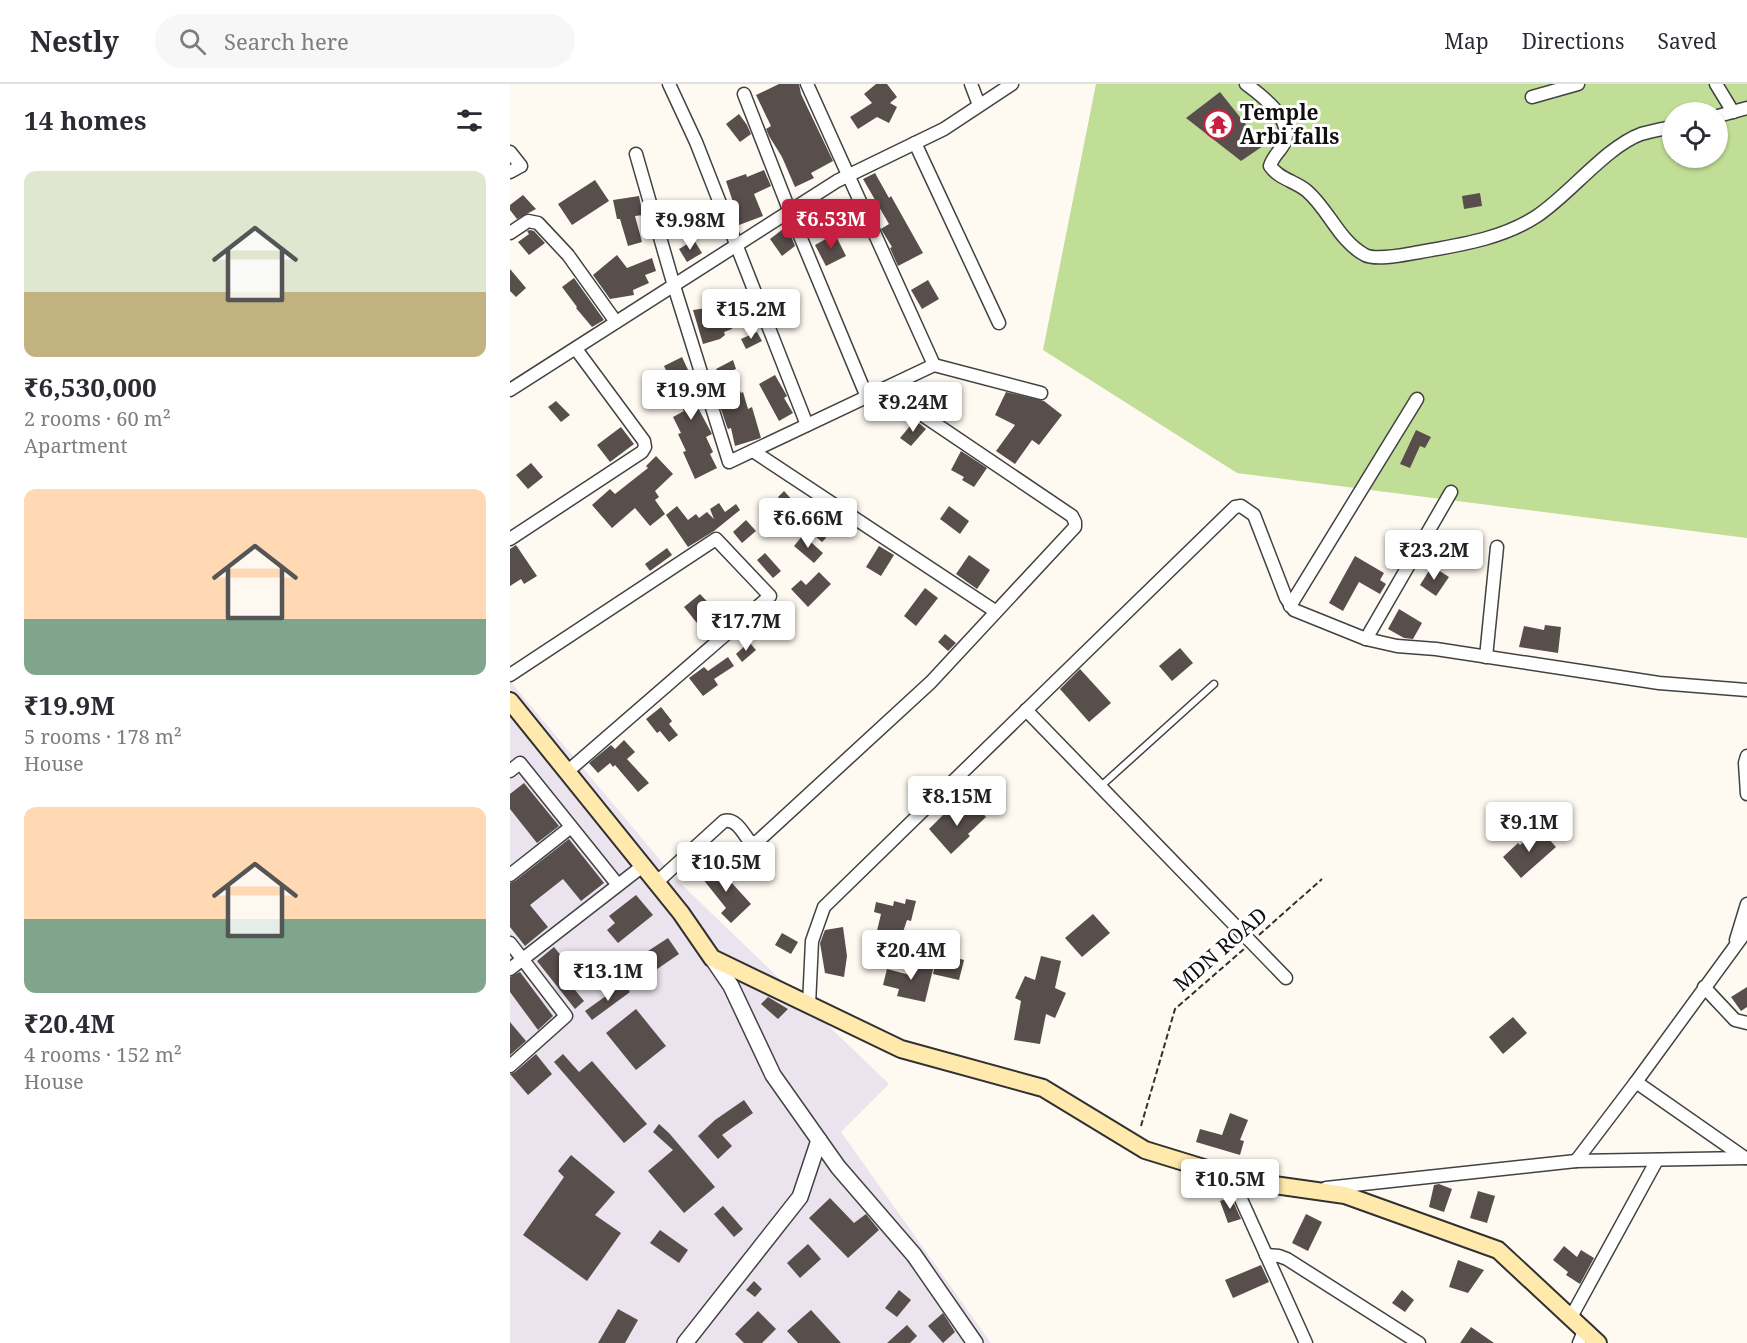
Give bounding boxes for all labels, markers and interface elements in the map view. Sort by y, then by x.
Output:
search box [155,14,575,68]
text: Nestly [30,22,119,60]
icon: search [176,25,209,58]
text: Search here [224,26,349,56]
text: Map [1444,27,1489,55]
text: Directions [1522,27,1624,55]
text: Saved [1657,27,1717,55]
place label: Temple Arbi falls [1240,98,1339,150]
text: 14 homes [24,102,146,138]
map controls [1662,102,1728,168]
button: locate [1662,102,1728,168]
icon: filters [453,104,486,137]
temple icon: Temple Arbi falls [1203,108,1235,140]
pin: ₹6.53M [782,199,880,250]
pin: ₹9.98M [641,200,739,251]
text: ₹6.53M [796,205,866,232]
text: ₹9.98M [655,206,725,233]
icon: home [201,210,309,318]
pin: ₹15.2M [702,289,800,340]
text: ₹15.2M [716,295,786,322]
text: ₹6,530,000 [24,369,157,405]
pin: ₹19.9M [642,370,740,421]
text: ₹19.9M [656,376,726,403]
pin: ₹9.24M [864,382,962,433]
text: ₹9.24M [878,388,948,415]
text: 2 rooms · 60 m² [24,405,171,432]
text: Apartment [24,432,128,459]
pin: ₹6.66M [759,498,857,549]
text: ₹6.66M [773,504,843,531]
icon: home [201,528,309,636]
pin: ₹23.2M [1385,530,1483,581]
text: ₹23.2M [1399,536,1469,563]
pin: ₹17.7M [697,601,795,652]
text: ₹17.7M [711,607,781,634]
text: ₹19.9M [24,687,115,723]
text: 5 rooms · 178 m² [24,723,182,750]
text: House [24,750,84,777]
pin: ₹8.15M [908,776,1006,827]
text: ₹8.15M [922,782,992,809]
pin: ₹9.1M [1487,802,1571,853]
text: ₹9.1M [1500,808,1558,835]
pin: ₹10.5M [677,842,775,893]
icon: home [201,846,309,954]
text: ₹10.5M [691,848,761,875]
street label: MDN ROAD [1167,901,1273,997]
pin: ₹20.4M [862,930,960,981]
text: ₹20.4M [876,936,946,963]
pin: ₹13.1M [559,951,657,1002]
text: ₹13.1M [573,957,643,984]
text: ₹20.4M [24,1005,115,1041]
text: 4 rooms · 152 m² [24,1041,182,1068]
text: House [24,1068,84,1095]
pin: ₹10.5M [1181,1159,1279,1210]
text: ₹10.5M [1195,1165,1265,1192]

